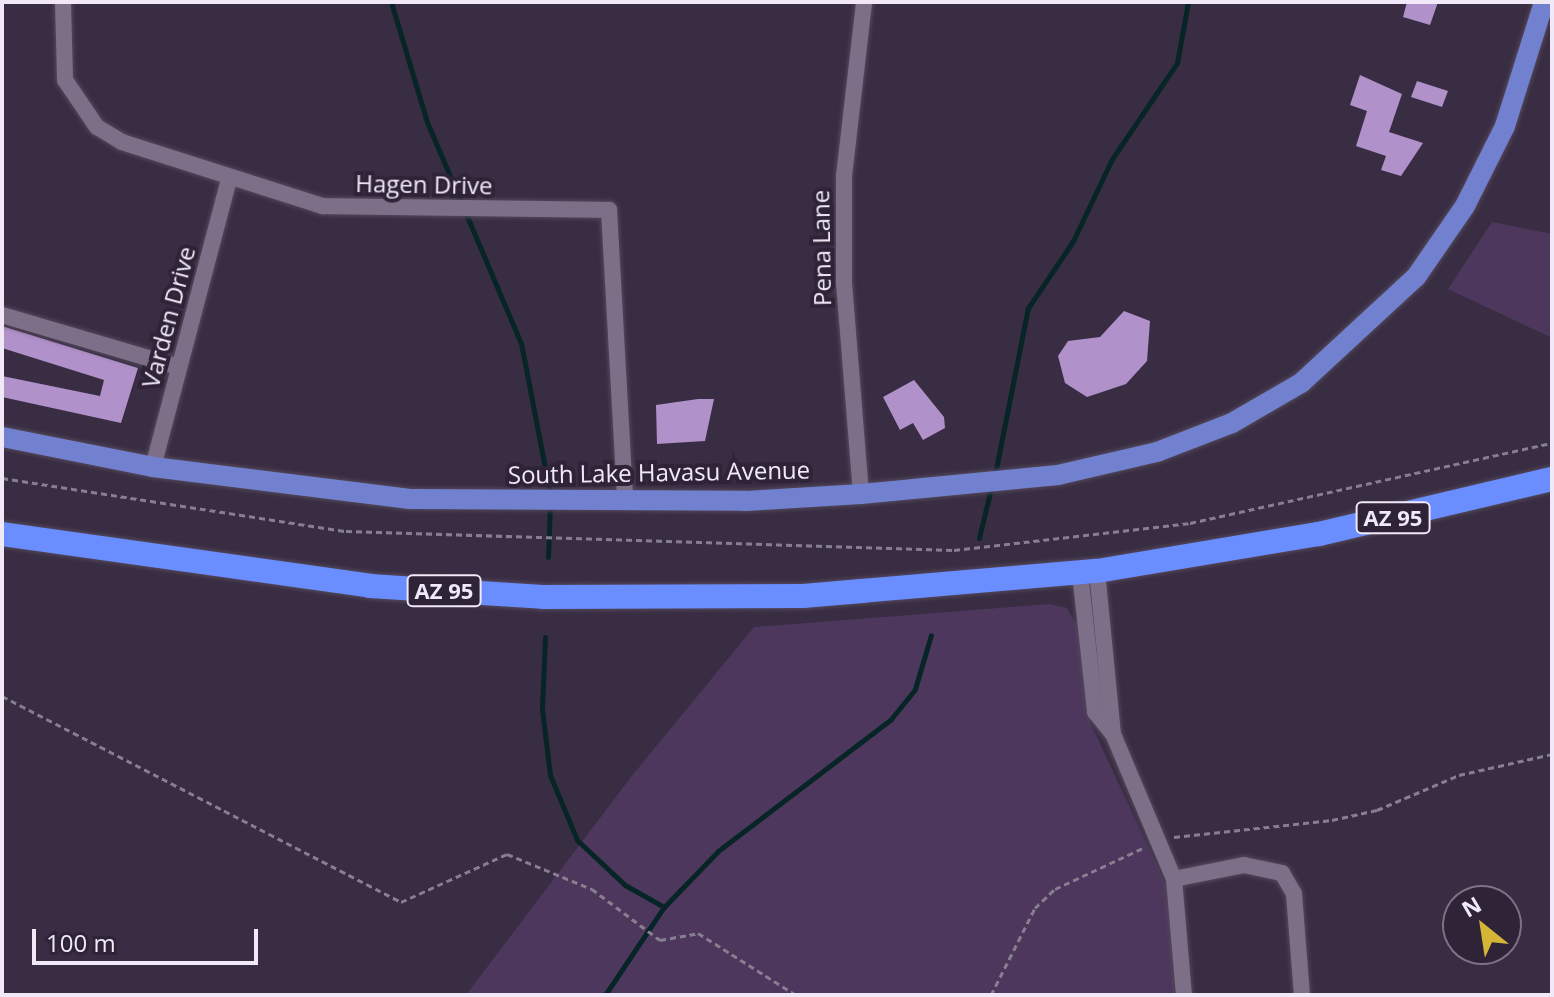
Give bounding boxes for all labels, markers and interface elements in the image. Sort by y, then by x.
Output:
street label: Hagen Drive [355,168,493,200]
street label: Pena Lane [806,190,836,306]
street label: Varden Drive [135,243,201,391]
street label: South Lake Havasu Avenue [508,455,810,489]
road number: AZ 95 [1355,500,1431,536]
road number: AZ 95 [406,573,482,609]
north arrow [1442,885,1522,965]
text: N [1456,888,1486,923]
scale bar [36,913,262,963]
text: 100 m [46,926,116,959]

